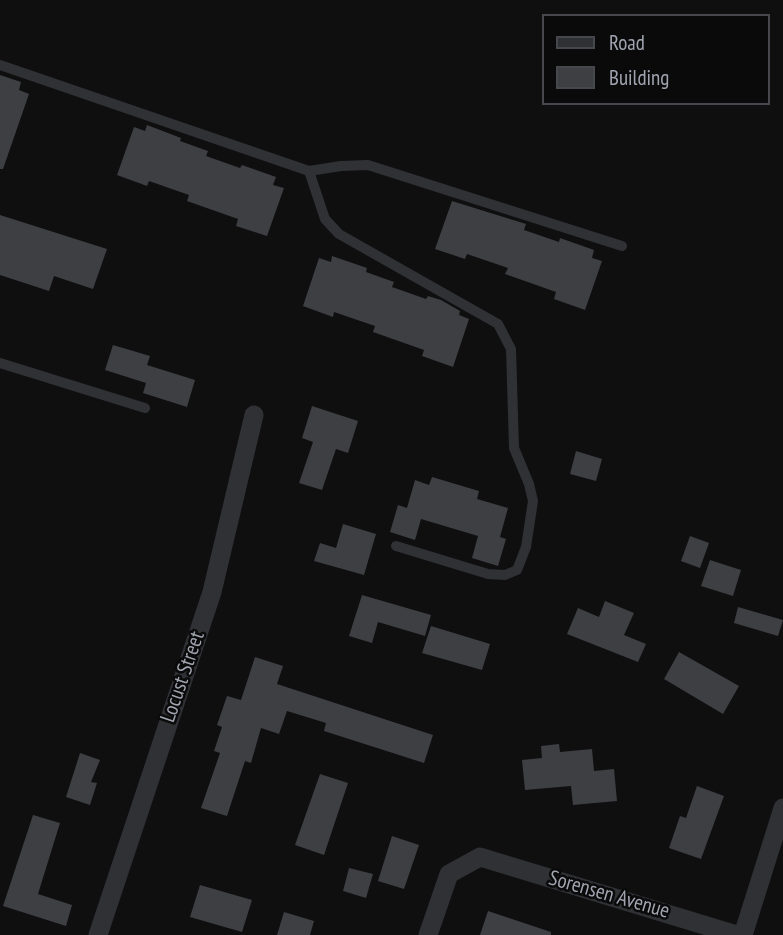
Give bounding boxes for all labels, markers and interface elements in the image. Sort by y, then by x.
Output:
legend [542,14,769,105]
text: Road [609,29,645,56]
text: Building [609,64,669,91]
street label: Locust Street [156,628,210,726]
street label: Sorensen Avenue [546,866,672,924]

